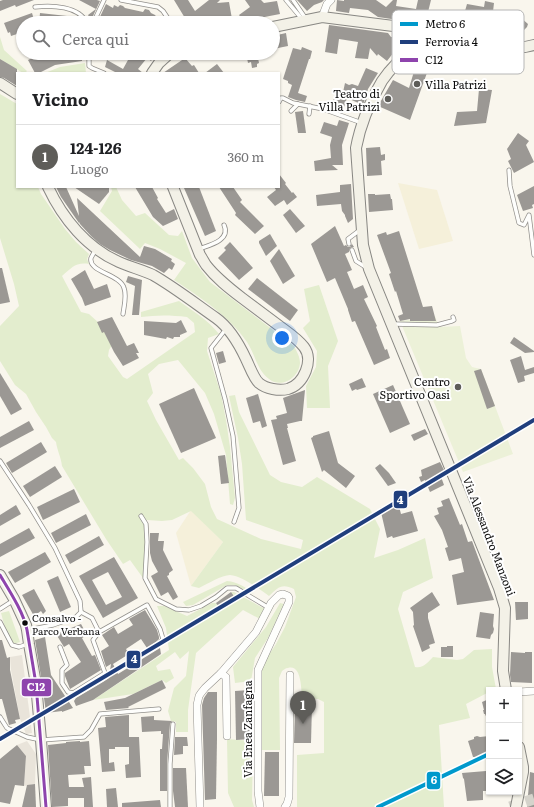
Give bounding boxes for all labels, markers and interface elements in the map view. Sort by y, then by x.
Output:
legend [392,10,524,74]
text: Metro 6 [425,15,465,31]
search box [16,16,280,60]
icon: search [30,27,52,49]
text: Cerca qui [62,27,129,50]
text: Ferrovia 4 [425,33,478,49]
text: C12 [425,51,443,67]
place label: Villa Patrizi [425,76,487,92]
marker: Villa Patrizi [412,79,422,89]
place label: Teatro di Villa Patrizi [319,85,380,114]
text: Vicino [32,86,89,111]
marker: Teatro di Villa Patrizi [383,94,393,104]
text: 124-126 [70,136,121,159]
text: 1 [42,147,48,166]
text: 360 m [227,147,264,166]
text: Luogo [70,159,109,178]
your location [272,328,292,348]
place label: Centro Sportivo Oasi [380,373,450,402]
marker: Centro Sportivo Oasi [453,382,463,392]
street label: Via Alessandro Manzoni [460,474,520,598]
line badge: 4 [393,490,408,509]
text: 4 [397,491,404,507]
place label: Consalvo - Parco Verbana [32,610,101,638]
marker: Consalvo - Parco Verbana [20,618,30,628]
line badge: 4 [126,650,141,669]
text: 4 [131,650,138,666]
line badge: C12 [21,678,52,697]
text: C12 [27,678,45,694]
street label: Via Enea Zanfagna [239,680,255,778]
map controls [486,687,522,795]
button: + [486,687,522,723]
pin: 1 [290,691,316,724]
button: − [486,723,522,759]
button: layers [486,759,522,795]
line badge: 6 [426,771,441,790]
text: 6 [431,771,438,787]

